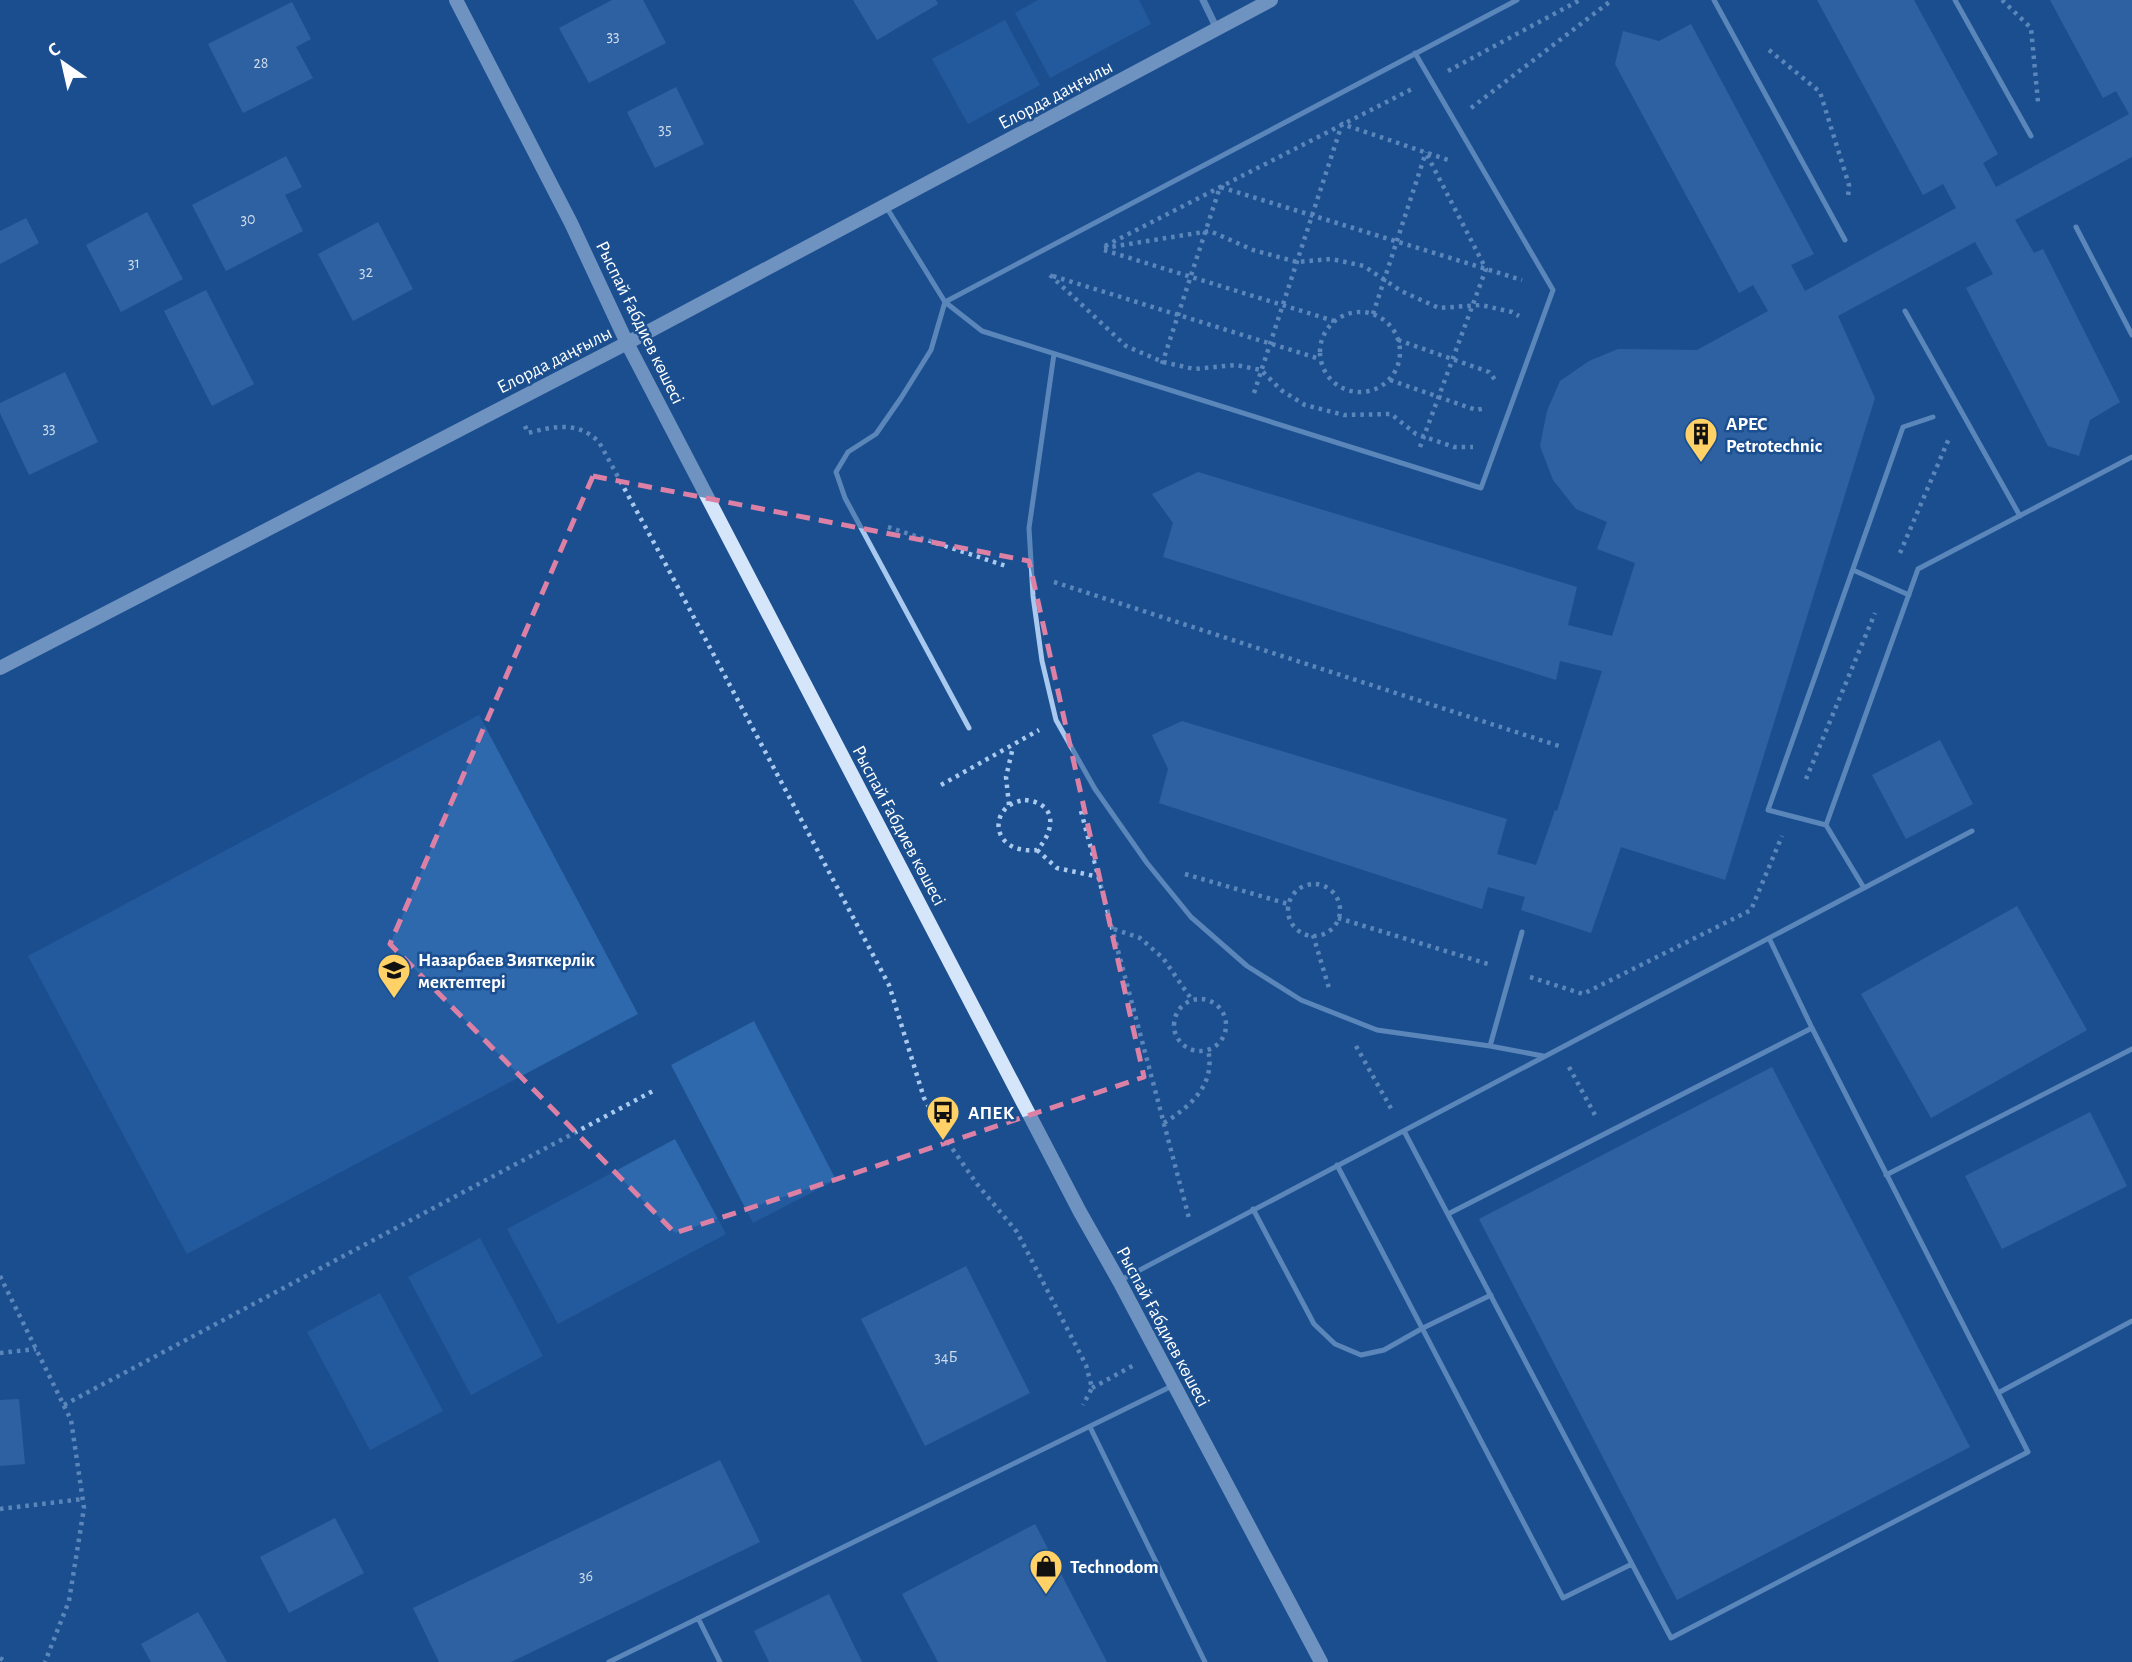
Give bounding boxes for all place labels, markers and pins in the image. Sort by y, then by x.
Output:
building icon: APEC Petrotechnic [1682,415,1720,464]
place label: APEC Petrotechnic [1726,415,1823,456]
school or university icon: Назарбаев Зияткерлік мектептері [375,951,413,1000]
place label: Назарбаев Зияткерлік мектептері [418,951,596,992]
bus stop icon: АПЕК [924,1093,962,1142]
place label: АПЕК [968,1104,1015,1123]
shop icon: Technodom [1027,1547,1065,1596]
place label: Technodom [1070,1558,1159,1577]

